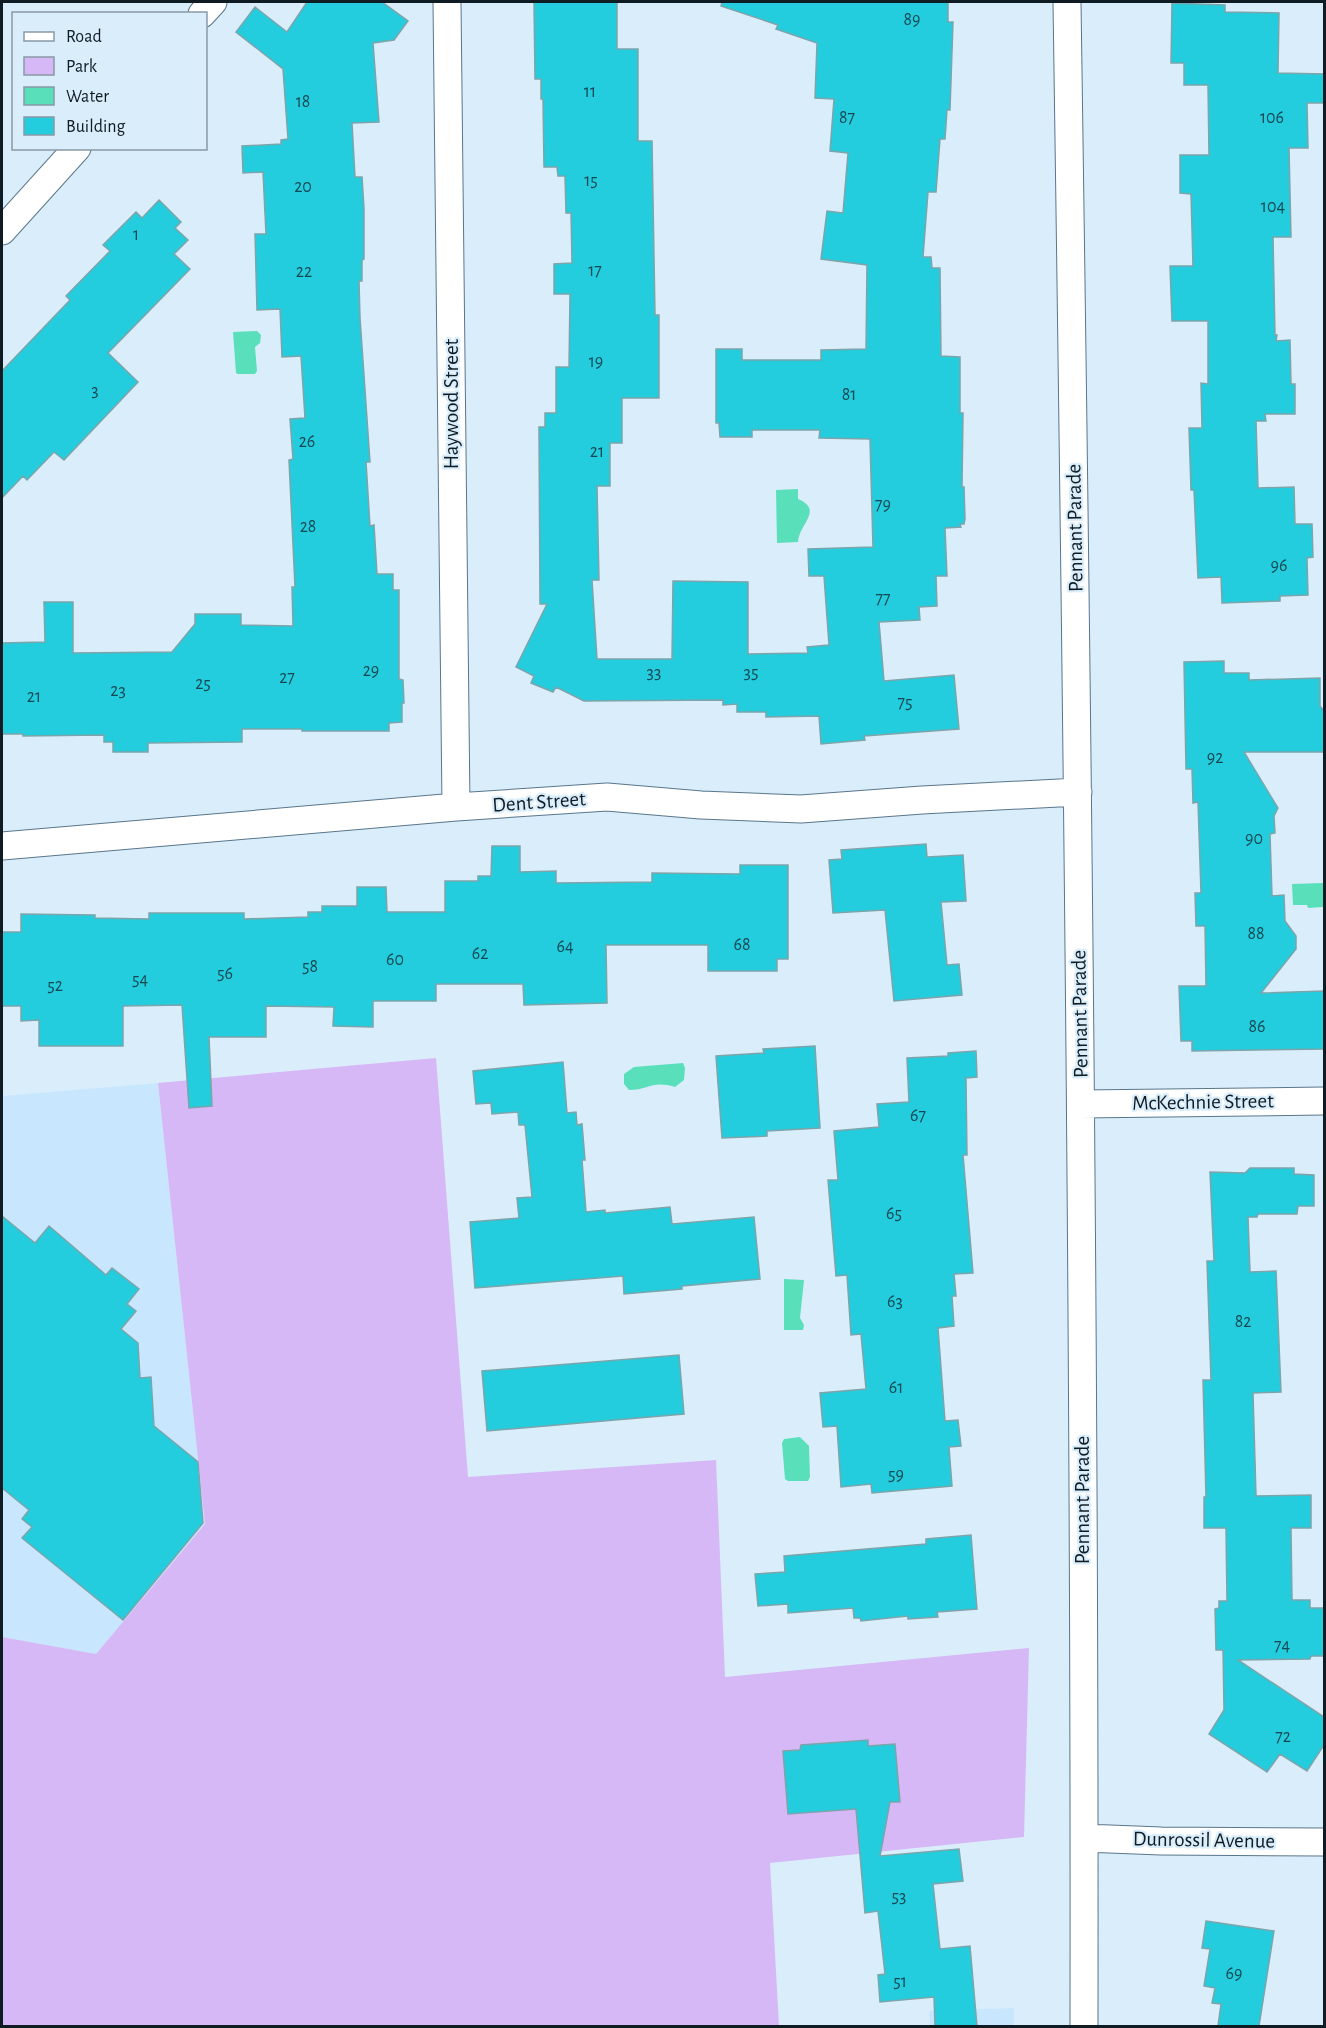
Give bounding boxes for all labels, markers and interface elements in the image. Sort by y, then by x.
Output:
house number: 89 [904,11,921,29]
legend [12,12,207,150]
text: Road [66,28,102,46]
text: Park [66,58,98,76]
house number: 11 [584,83,596,101]
text: Water [66,88,109,106]
house number: 18 [296,93,310,111]
house number: 87 [839,109,855,127]
house number: 106 [1260,109,1284,127]
text: Building [66,118,126,136]
house number: 15 [584,172,598,190]
house number: 20 [294,178,312,196]
house number: 104 [1261,198,1286,216]
house number: 1 [133,226,139,244]
house number: 17 [588,262,602,280]
house number: 22 [296,263,312,281]
street label: Haywood Street [441,338,462,469]
house number: 19 [589,353,603,371]
house number: 3 [91,382,99,400]
house number: 81 [842,386,856,404]
house number: 26 [299,433,315,451]
house number: 21 [590,443,604,461]
street label: Pennant Parade [1063,464,1087,592]
house number: 79 [875,496,891,514]
house number: 28 [300,518,316,536]
house number: 96 [1271,557,1287,575]
house number: 77 [875,590,891,608]
house number: 29 [363,662,379,680]
house number: 33 [647,664,661,682]
house number: 35 [744,664,758,682]
house number: 27 [279,669,295,687]
house number: 25 [195,675,211,693]
house number: 23 [110,682,126,700]
house number: 21 [27,688,41,706]
house number: 75 [897,694,913,712]
house number: 92 [1207,749,1223,767]
street label: Dent Street [492,788,587,816]
house number: 90 [1245,830,1263,848]
house number: 88 [1247,925,1265,943]
house number: 68 [734,936,751,954]
house number: 64 [556,938,574,956]
house number: 62 [472,945,488,963]
street label: Pennant Parade [1068,950,1092,1078]
house number: 60 [386,951,404,969]
house number: 58 [302,958,318,976]
house number: 56 [217,965,233,983]
house number: 54 [132,971,148,989]
house number: 52 [47,977,63,995]
house number: 86 [1249,1018,1266,1036]
street label: McKechnie Street [1132,1090,1274,1114]
house number: 67 [910,1107,926,1125]
house number: 65 [886,1205,902,1223]
house number: 63 [887,1293,903,1311]
house number: 82 [1235,1313,1251,1331]
house number: 61 [889,1379,903,1397]
street label: Pennant Parade [1072,1436,1093,1564]
house number: 59 [888,1466,904,1484]
house number: 74 [1274,1637,1290,1655]
house number: 72 [1275,1728,1291,1746]
street label: Dunrossil Avenue [1133,1828,1275,1852]
house number: 53 [892,1888,906,1906]
house number: 69 [1226,1965,1242,1983]
house number: 51 [893,1973,907,1991]

